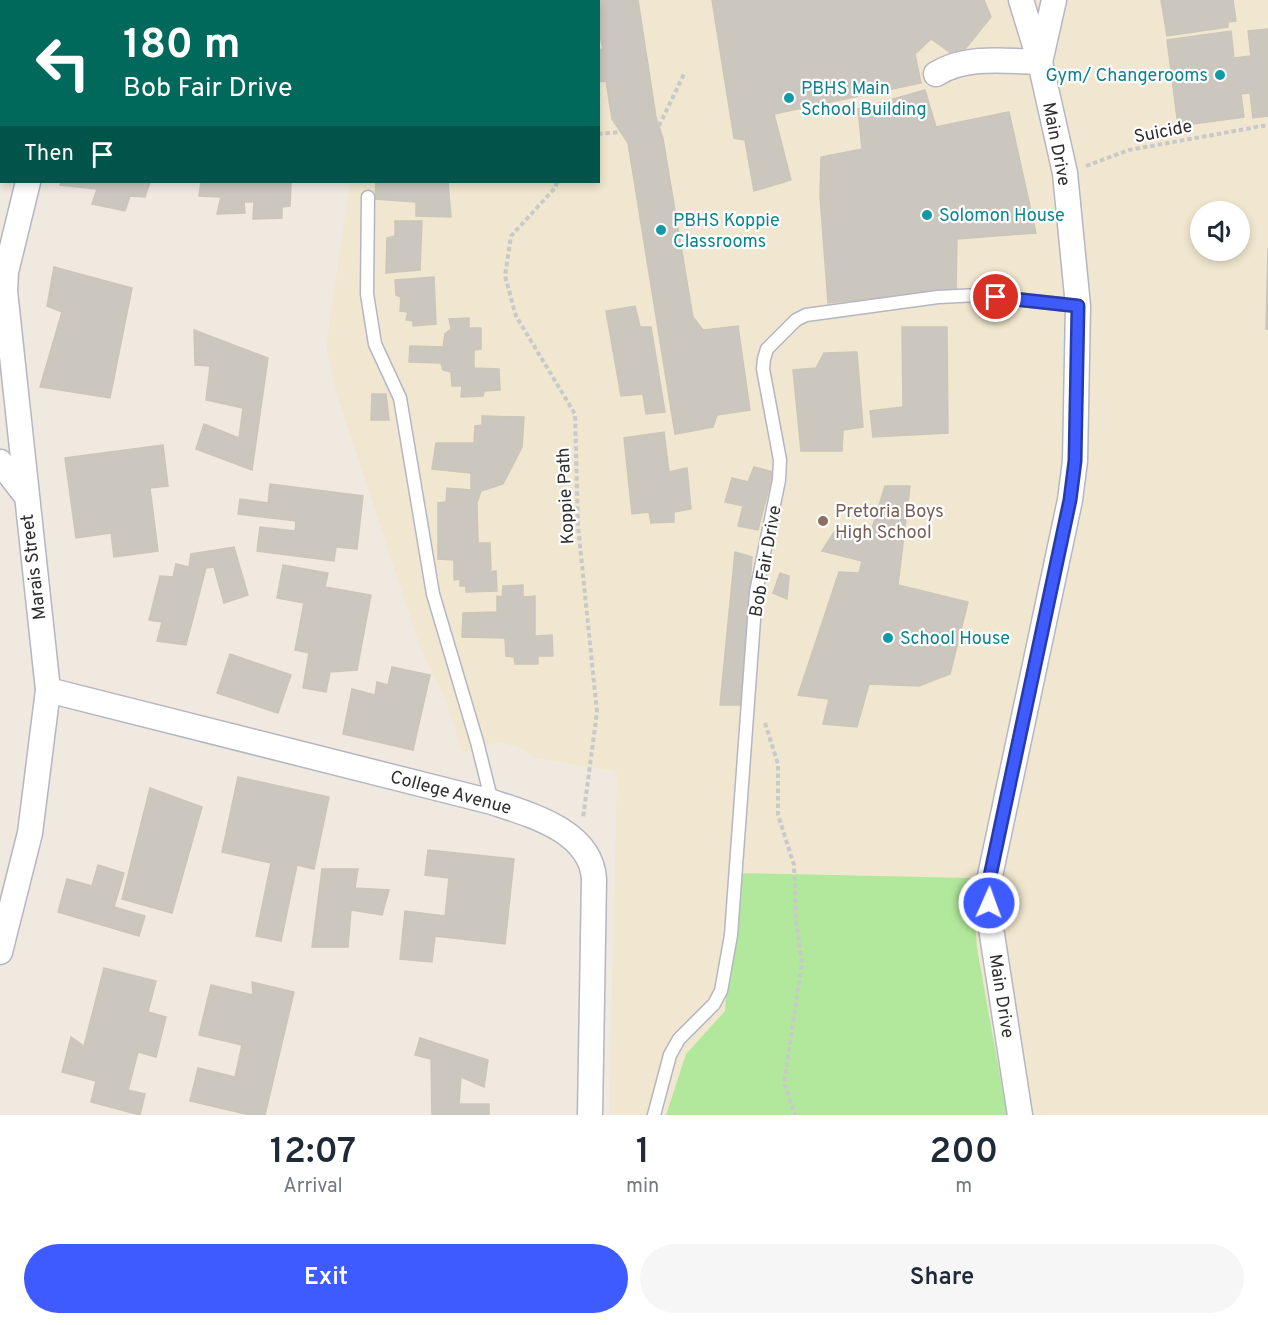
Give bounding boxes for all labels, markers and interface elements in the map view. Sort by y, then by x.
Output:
text: 180 m [123,20,240,73]
icon: left [24,24,102,102]
place label: Gym/ Changerooms [1046,65,1208,88]
marker: Gym/ Changerooms [1213,68,1227,82]
text: Bob Fair Drive [123,72,292,106]
place label: PBHS Main School Building [801,78,927,122]
marker: PBHS Main School Building [782,91,796,105]
street label: Main Drive [1036,100,1075,188]
street label: Suicide [1132,116,1194,149]
icon: arrive [86,138,119,171]
text: Then [24,141,74,168]
map controls [1190,201,1250,261]
button: sound [1190,201,1250,261]
place label: Solomon House [939,205,1065,228]
marker: Solomon House [920,208,934,222]
place label: PBHS Koppie Classrooms [673,210,780,254]
marker: PBHS Koppie Classrooms [654,223,668,237]
pin [970,271,1021,322]
icon: arrive [979,280,1012,313]
street label: Koppie Path [552,447,581,545]
place label: Pretoria Boys High School [835,501,944,545]
street label: Bob Fair Drive [745,504,788,619]
street label: Marais Street [17,513,52,621]
marker: Pretoria Boys High School [816,514,830,528]
place label: School House [900,628,1010,651]
marker: School House [881,631,895,645]
street label: College Avenue [387,766,514,821]
position arrow [957,871,1021,935]
street label: Main Drive [983,952,1019,1040]
text: 12:07 [270,1130,356,1176]
text: 1 [636,1130,650,1176]
text: 200 [929,1130,998,1176]
text: Arrival [283,1174,343,1200]
text: min [626,1174,659,1200]
text: m [955,1174,972,1200]
button: Exit [24,1244,628,1313]
button: Share [640,1244,1244,1313]

